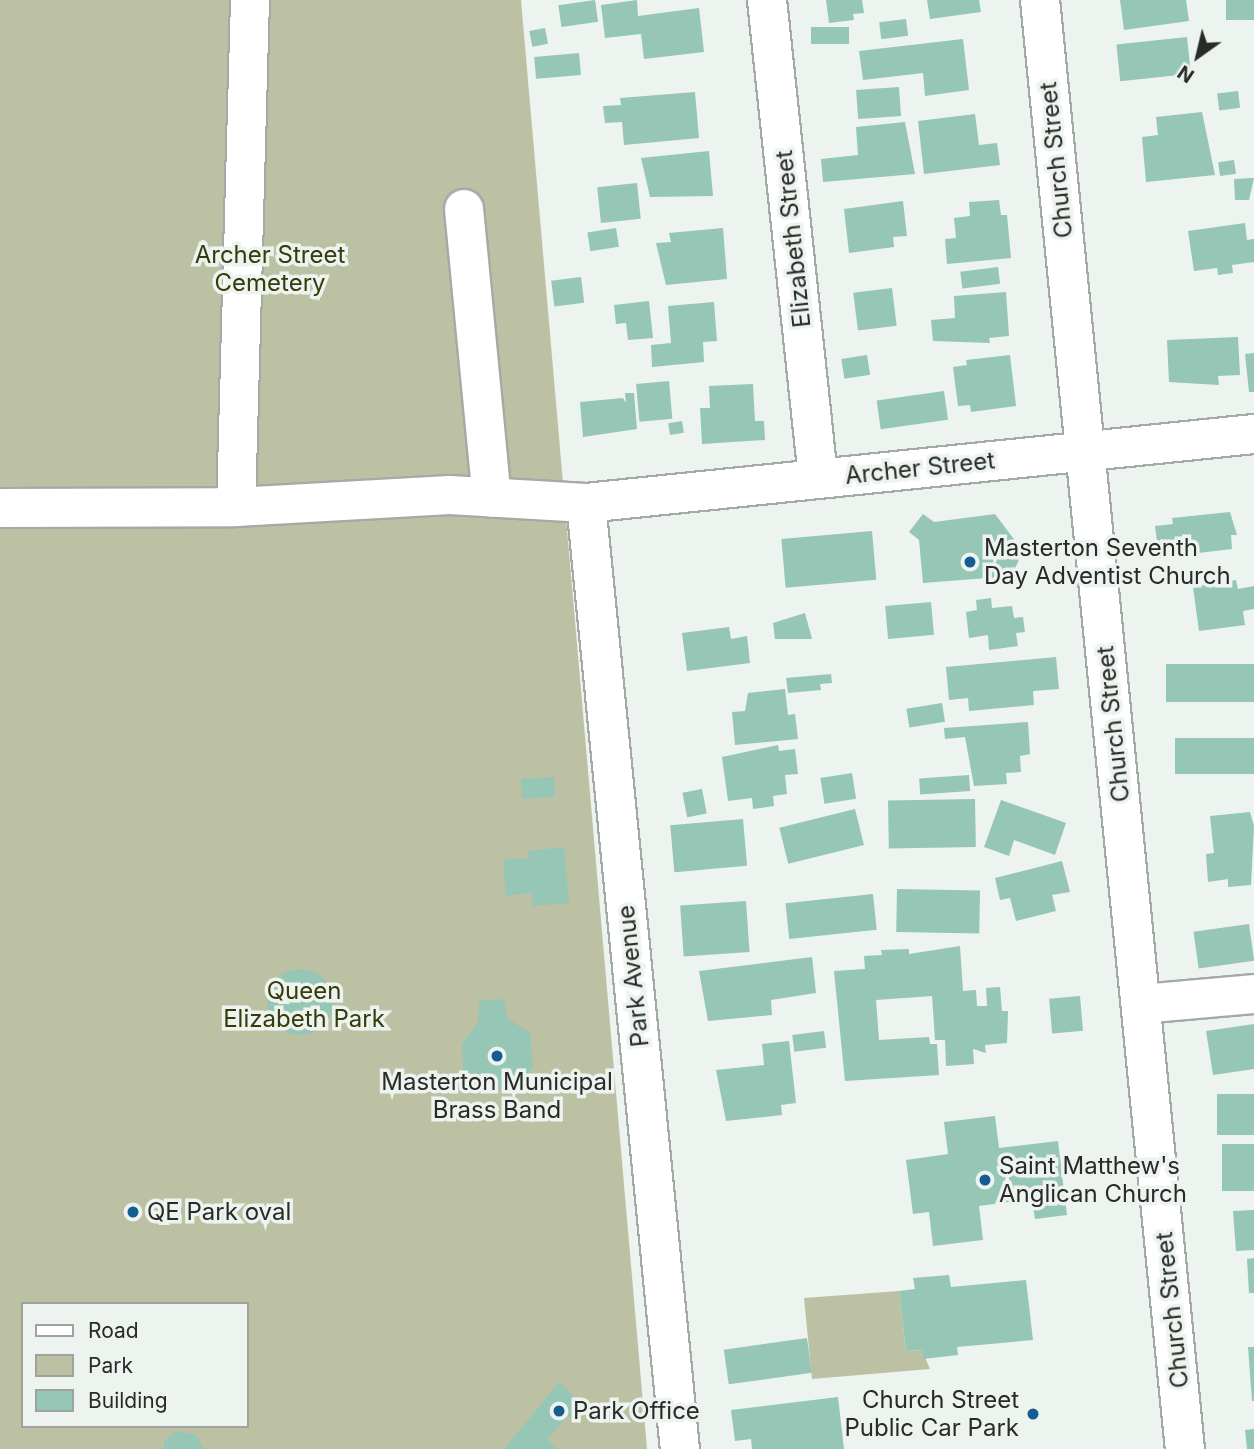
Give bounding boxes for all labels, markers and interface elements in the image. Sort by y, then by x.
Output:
north arrow [1163,21,1233,91]
text: N [1174,60,1198,87]
street label: Church Street [1033,80,1079,240]
street label: Elizabeth Street [769,149,817,329]
park label: Archer Street Cemetery [195,241,345,297]
street label: Archer Street [844,446,996,490]
place label: Masterton Seventh Day Adventist Church [984,534,1231,590]
marker: Masterton Seventh Day Adventist Church [962,554,978,570]
street label: Church Street [1090,644,1136,804]
street label: Park Avenue [611,904,655,1048]
park label: Queen Elizabeth Park [223,977,385,1033]
marker: Masterton Municipal Brass Band [489,1048,505,1064]
place label: Masterton Municipal Brass Band [381,1068,613,1124]
place label: Saint Matthew's Anglican Church [999,1152,1187,1208]
marker: Saint Matthew's Anglican Church [977,1172,993,1188]
place label: QE Park oval [147,1198,291,1226]
marker: QE Park oval [125,1204,141,1220]
street label: Church Street [1149,1230,1195,1390]
legend [21,1302,248,1428]
text: Road [88,1318,139,1343]
text: Park [88,1353,133,1378]
place label: Church Street Public Car Park [845,1386,1019,1442]
text: Building [88,1388,168,1413]
place label: Park Office [573,1397,700,1425]
marker: Park Office [551,1403,567,1419]
marker: Church Street Public Car Park [1025,1406,1041,1422]

